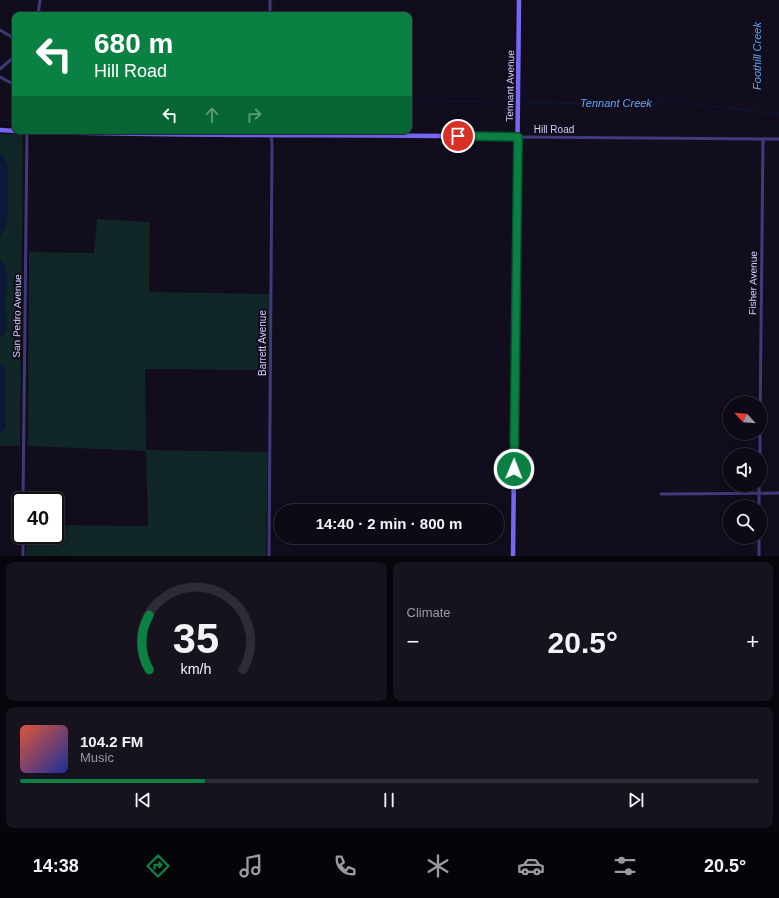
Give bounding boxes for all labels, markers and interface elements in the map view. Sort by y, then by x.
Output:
water label: Foothill Creek [751,22,763,90]
icon: left [28,28,80,80]
text: 680 m [94,28,173,59]
street label: Tennant Avenue [504,50,516,122]
text: Hill Road [94,61,167,81]
water label: Tennant Creek [580,97,652,109]
icon: left [159,104,181,126]
icon: ahead [201,104,223,126]
icon: right [243,104,265,126]
pin [441,119,475,153]
street label: Hill Road [534,124,574,135]
icon: arrive [447,125,469,147]
street label: Fisher Avenue [747,251,759,315]
street label: San Pedro Avenue [11,274,23,358]
street label: Barrett Avenue [257,310,268,376]
north arrow [723,396,767,440]
map controls [723,396,767,544]
position arrow [493,448,535,490]
button: sound [723,448,767,492]
speed limit sign: 40 [12,492,64,544]
button: search [723,500,767,544]
text: 14:40 · 2 min · 800 m [316,515,462,532]
text: Climate [407,605,451,620]
text: 35 [173,614,219,661]
text: 20.5° [548,626,618,659]
text: − [407,629,419,654]
text: + [746,629,759,654]
text: km/h [181,660,212,676]
text: 104.2 FM [80,733,143,750]
text: Music [80,750,114,765]
icon: previous [132,789,154,811]
icon: pause [378,789,400,811]
icon: next [625,789,647,811]
icon: directions [144,852,172,880]
icon: music [237,852,265,880]
icon: phone [331,852,359,880]
icon: climate [424,852,452,880]
icon: car [517,852,545,880]
icon: filters [611,852,639,880]
text: 14:38 [33,856,79,876]
text: 20.5° [704,856,746,876]

